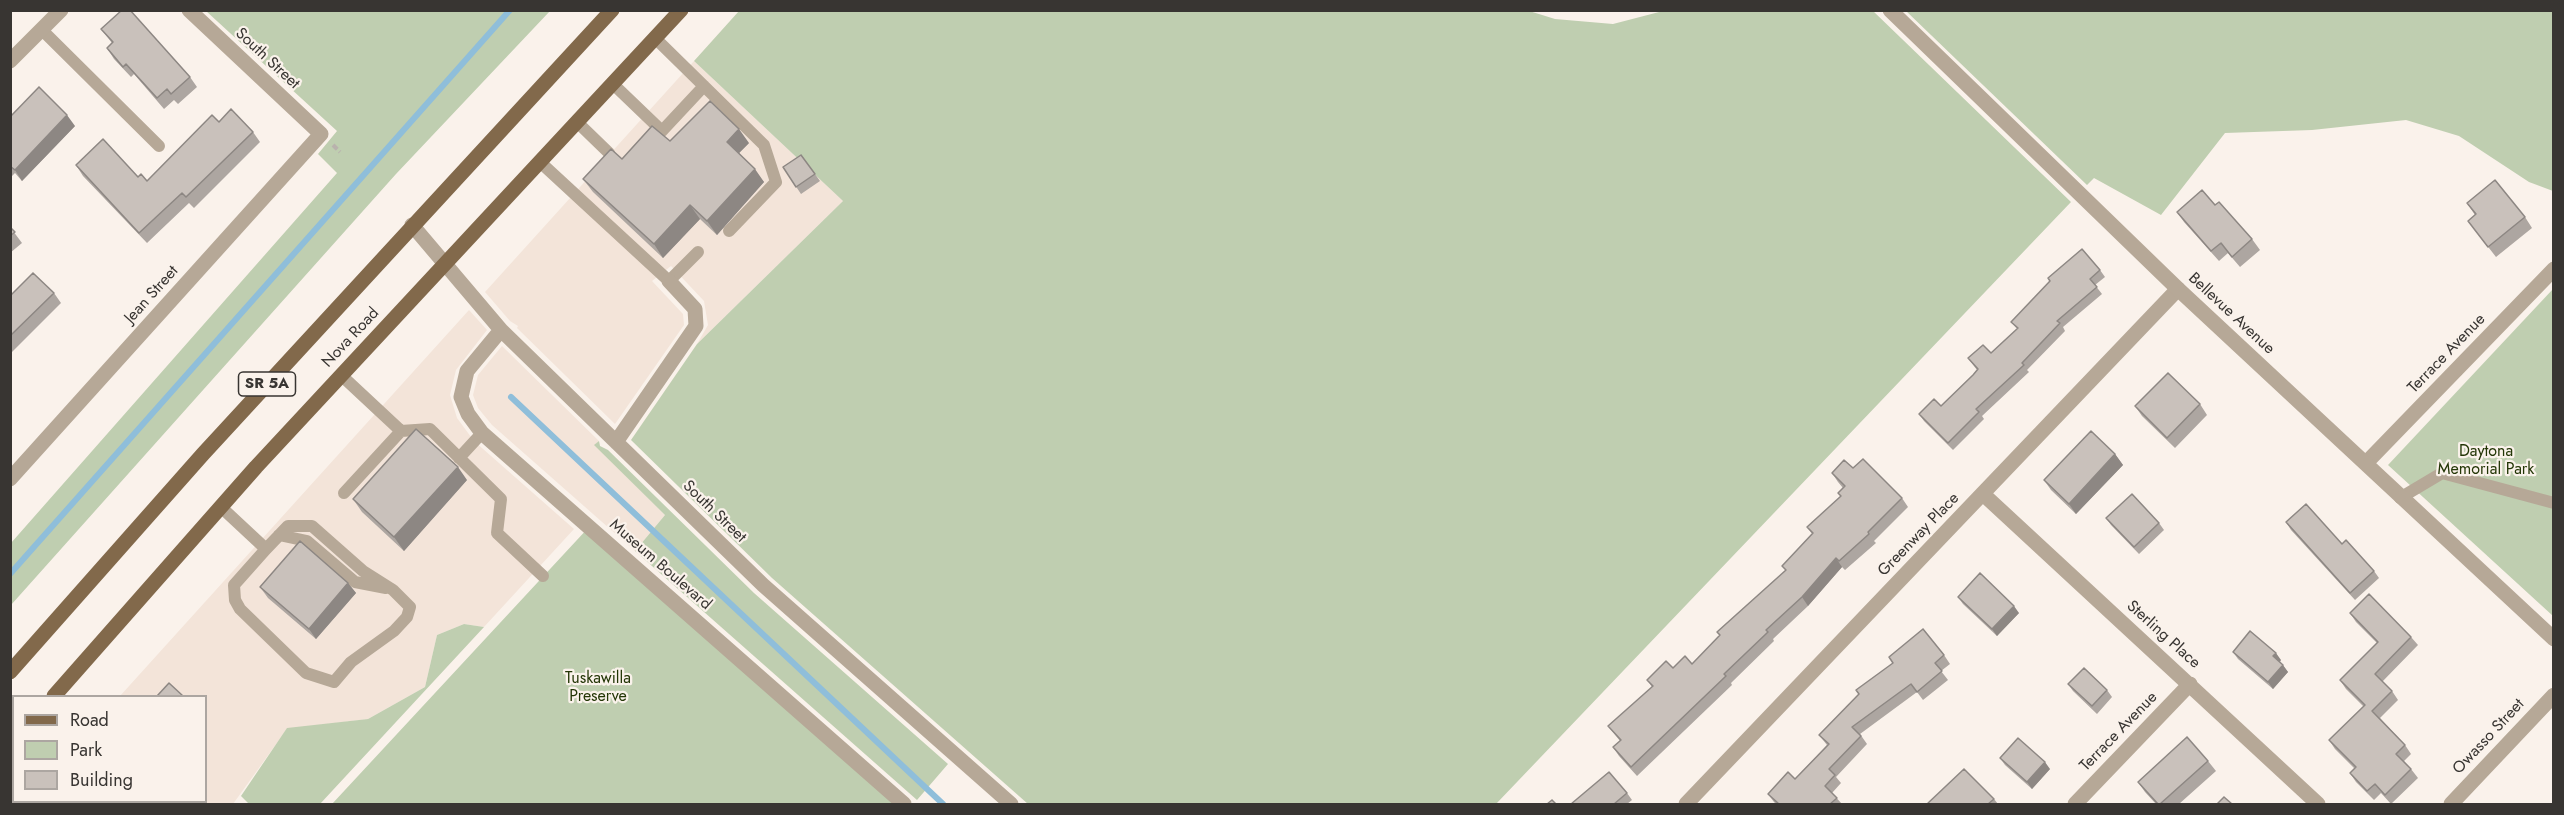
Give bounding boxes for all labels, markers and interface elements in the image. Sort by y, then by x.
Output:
street label: South Street [231,24,303,94]
street label: Jean Street [121,262,183,328]
street label: Bellevue Avenue [2184,269,2278,359]
street label: Nova Road [318,304,384,372]
street label: Terrace Avenue [2404,310,2490,398]
road number: SR 5A [238,372,296,396]
park label: Daytona Memorial Park [2438,442,2534,480]
street label: South Street [678,477,750,547]
street label: Greenway Place [1874,489,1964,581]
street label: Museum Boulevard [605,515,715,615]
street label: Sterling Place [2122,597,2204,673]
park label: Tuskawilla Preserve [565,669,631,707]
street label: Terrace Avenue [2076,688,2162,776]
legend [12,695,207,803]
street label: Owasso Street [2449,695,2529,779]
text: Road [70,707,109,733]
text: Park [70,737,102,763]
text: Building [70,767,133,793]

